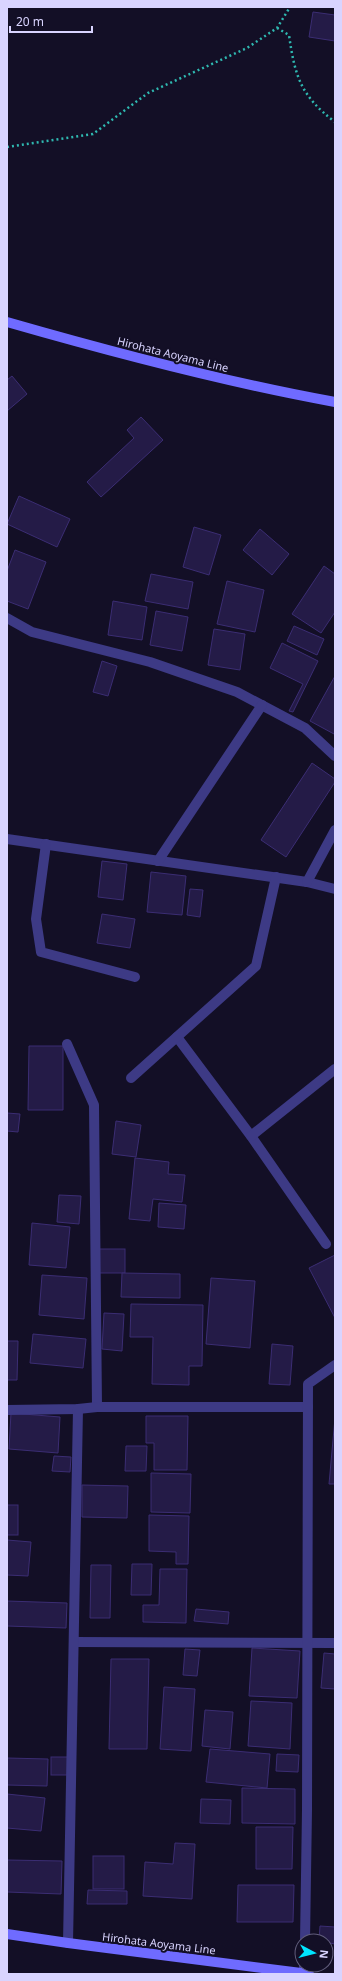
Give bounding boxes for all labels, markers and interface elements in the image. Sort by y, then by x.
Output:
scale bar [10,8,92,34]
text: 20 m [16,13,44,30]
street label: Hirohata Aoyama Line [116,333,230,375]
street label: Hirohata Aoyama Line [101,1929,217,1957]
north arrow [294,1933,334,1973]
text: N [316,1949,332,1960]

